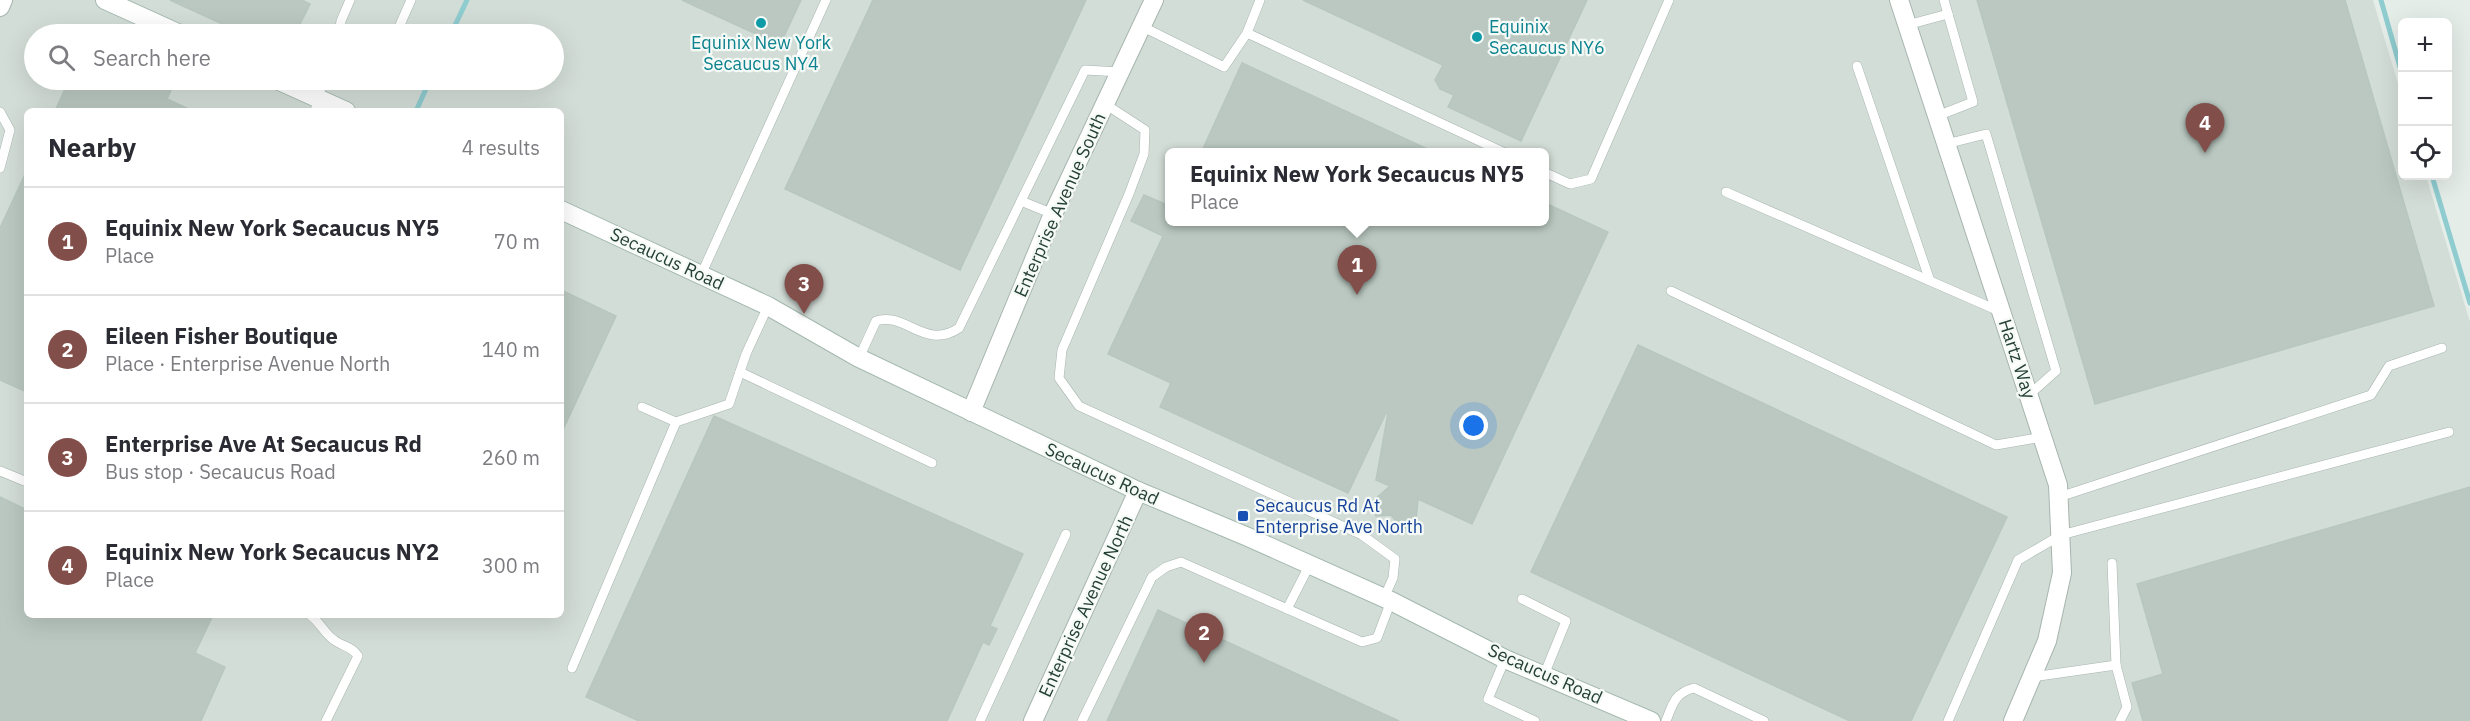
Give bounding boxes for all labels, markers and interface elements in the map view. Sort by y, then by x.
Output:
place label: Equinix Secaucus NY6 [1489,15,1605,59]
marker: Equinix New York Secaucus NY4 [754,16,768,30]
map controls [2398,18,2452,180]
button: + [2398,18,2452,72]
search box [24,24,564,90]
marker: Equinix Secaucus NY6 [1470,30,1484,44]
place label: Equinix New York Secaucus NY4 [691,31,832,75]
icon: search [45,41,78,74]
text: Search here [93,43,211,72]
button: − [2398,72,2452,126]
pin: 4 [2186,104,2224,153]
street label: Enterprise Avenue South [1008,109,1111,301]
button: locate [2398,126,2452,180]
text: Nearby [48,130,136,164]
text: 4 results [462,134,540,161]
popup [1165,148,1549,226]
text: Equinix New York Secaucus NY5 [1190,159,1524,188]
text: Place [1190,188,1239,215]
text: Equinix New York Secaucus NY5 [105,213,439,242]
street label: Secaucus Road [607,222,728,295]
text: 1 [62,228,74,255]
text: 70 m [494,228,540,255]
text: Place [105,242,154,269]
pin: 1 [1338,246,1376,295]
pin: 3 [784,264,824,314]
street label: Hartz Way [1994,316,2041,402]
text: Eileen Fisher Boutique [105,321,338,350]
text: 2 [62,336,74,363]
text: 140 m [482,336,540,363]
text: Place · Enterprise Avenue North [105,350,390,377]
your location [1459,411,1488,440]
text: Enterprise Ave At Secaucus Rd [105,429,422,458]
street label: Secaucus Road [1042,437,1163,510]
text: 3 [62,444,74,471]
text: 260 m [482,444,540,471]
text: Bus stop · Secaucus Road [105,458,336,485]
place label: Secaucus Rd At Enterprise Ave North [1255,494,1423,538]
marker: Secaucus Rd At Enterprise Ave North [1236,509,1250,523]
street label: Enterprise Avenue North [1033,511,1138,701]
text: Equinix New York Secaucus NY2 [105,537,439,566]
text: 4 [62,552,74,579]
text: 300 m [482,552,540,579]
text: Place [105,566,154,593]
pin: 2 [1184,614,1224,663]
street label: Secaucus Road [1484,638,1606,709]

